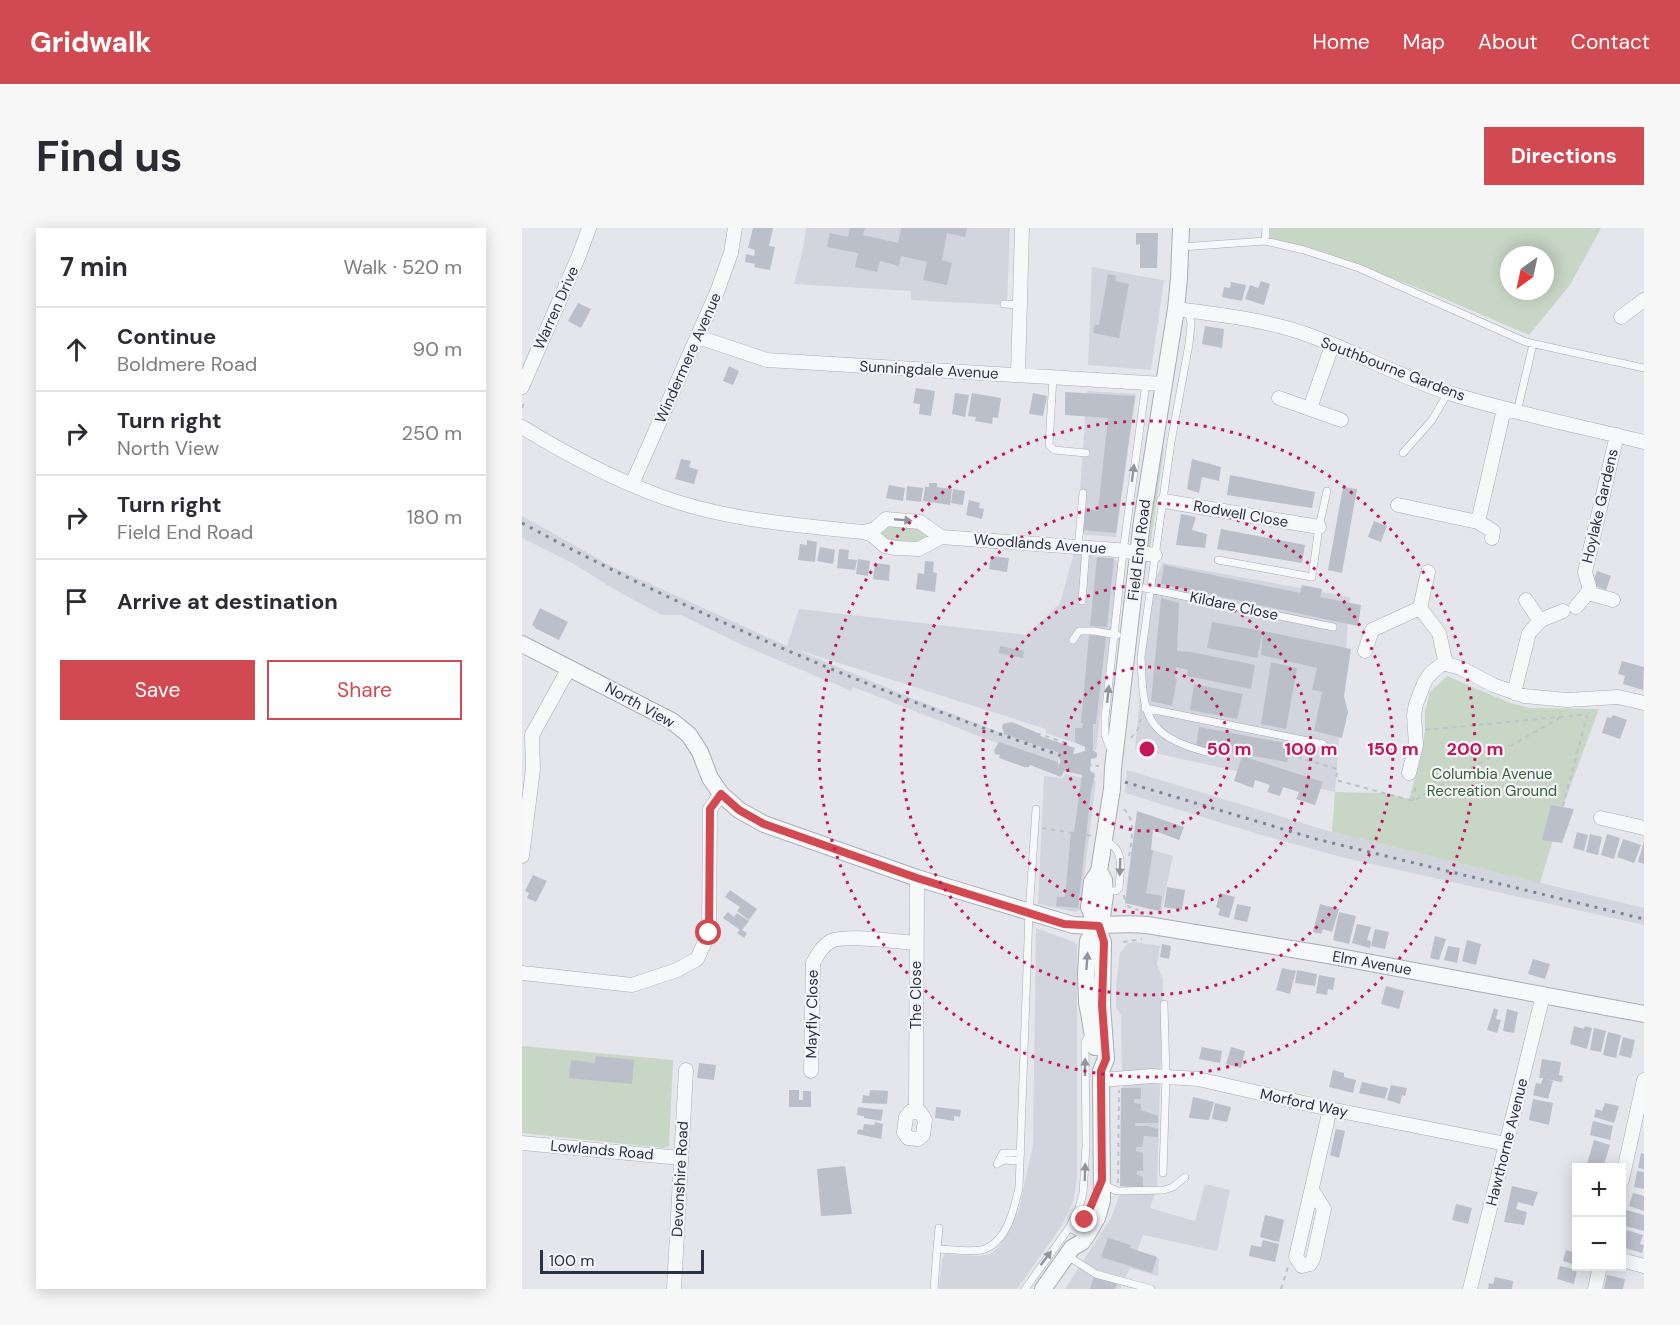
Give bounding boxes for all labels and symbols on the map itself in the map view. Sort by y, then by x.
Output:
north arrow [1500,246,1554,300]
street label: Warren Drive [529,263,583,353]
street label: Windermere Avenue [650,290,726,426]
street label: Southbourne Gardens [1318,332,1468,406]
street label: Sunningdale Avenue [859,356,999,384]
street label: Hoylake Gardens [1577,447,1623,565]
one-way arrow [1129,463,1138,482]
street label: Rodwell Close [1192,496,1290,532]
street label: Field End Road [1123,498,1155,602]
one-way arrow [893,515,912,525]
street label: Woodlands Avenue [973,529,1107,559]
street label: Kildare Close [1188,587,1280,625]
street label: North View [602,678,679,733]
one-way arrow [1103,685,1113,704]
text: 50 m [1206,737,1252,761]
text: 100 m [1284,737,1338,761]
text: 150 m [1367,737,1419,761]
text: 200 m [1447,737,1503,761]
centre of rings [1137,739,1157,759]
park label: Columbia Avenue Recreation Ground [1427,764,1557,801]
one-way arrow [1116,857,1125,876]
route start [695,919,721,945]
street label: Elm Avenue [1331,946,1413,980]
one-way arrow [1082,952,1092,971]
street label: The Close [906,961,926,1029]
street label: Mayfly Close [801,969,823,1059]
one-way arrow [1080,1058,1090,1077]
street label: Hawthorne Avenue [1481,1076,1533,1208]
street label: Morford Way [1258,1084,1350,1122]
street label: Devonshire Road [667,1121,693,1237]
street label: Lowlands Road [550,1136,654,1164]
one-way arrow [1080,1163,1090,1182]
route end [1071,1206,1097,1232]
scale bar [540,1247,704,1274]
one-way arrow [1040,1250,1052,1265]

